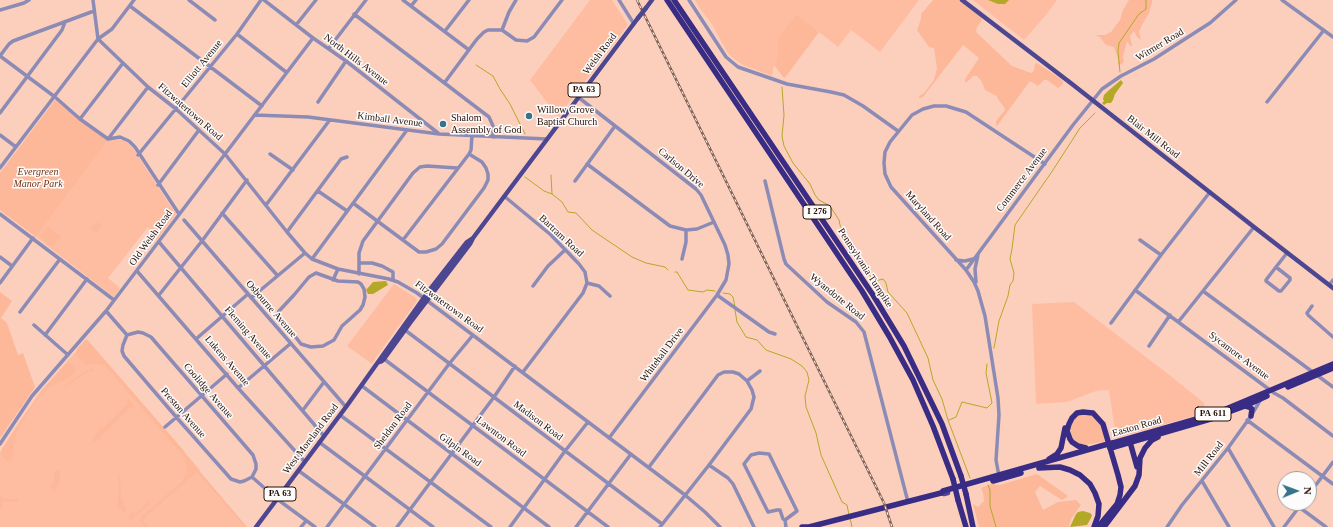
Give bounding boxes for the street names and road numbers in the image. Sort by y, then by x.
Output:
street label: Witmer Road [1134,26,1186,64]
street label: Welsh Road [581,31,619,77]
street label: North Hills Avenue [321,32,391,88]
street label: Elliott Avenue [179,38,225,90]
street label: Fitzwatertown Road [155,81,225,143]
road number: PA 63 [568,83,600,97]
street label: Kimball Avenue [357,110,423,130]
street label: Blair Mill Road [1124,113,1182,161]
street label: Carlson Drive [656,145,706,191]
street label: Commerce Avenue [994,146,1050,214]
street label: Maryland Road [903,189,953,243]
road number: I 276 [803,205,831,219]
street label: Old Welsh Road [127,208,175,268]
street label: Bartram Road [536,212,586,260]
street label: Pennsylvania Turnpike [835,226,895,310]
street label: Wyandotte Road [807,271,867,323]
street label: Osbourne Avenue [243,278,299,340]
street label: Fitzwatertown Road [413,278,485,336]
street label: Fleming Avenue [222,304,274,362]
street label: Whitehall Drive [638,326,686,384]
street label: Sycamore Avenue [1206,329,1272,383]
street label: Lukens Avenue [202,334,252,388]
street label: Coolidge Avenue [181,361,235,421]
street label: Preston Avenue [158,385,208,441]
street label: Madison Road [511,399,565,443]
street label: Sheldon Road [371,400,415,452]
street label: West Moreland Road [281,402,341,476]
road number: PA 611 [1195,407,1231,421]
street label: Lawnton Road [474,414,528,460]
street label: Easton Road [1111,414,1163,440]
street label: Gilpin Road [437,431,483,469]
street label: Mill Road [1192,439,1226,479]
road number: PA 63 [264,487,296,501]

